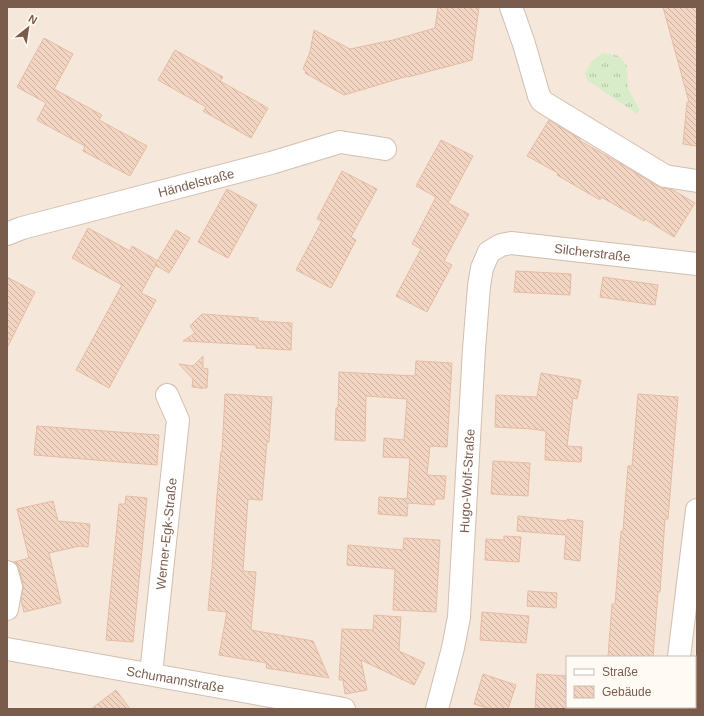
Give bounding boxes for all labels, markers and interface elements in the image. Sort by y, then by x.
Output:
north arrow [8,8,48,48]
text: N [27,12,39,27]
street label: Händelstraße [156,165,236,200]
street label: Silcherstraße [553,240,631,264]
street label: Hugo-Wolf-Straße [456,428,477,534]
street label: Werner-Egk-Straße [152,477,179,591]
legend [566,656,696,708]
street label: Schumannstraße [125,663,225,695]
text: Straße [602,665,638,679]
text: Gebäude [602,685,652,699]

